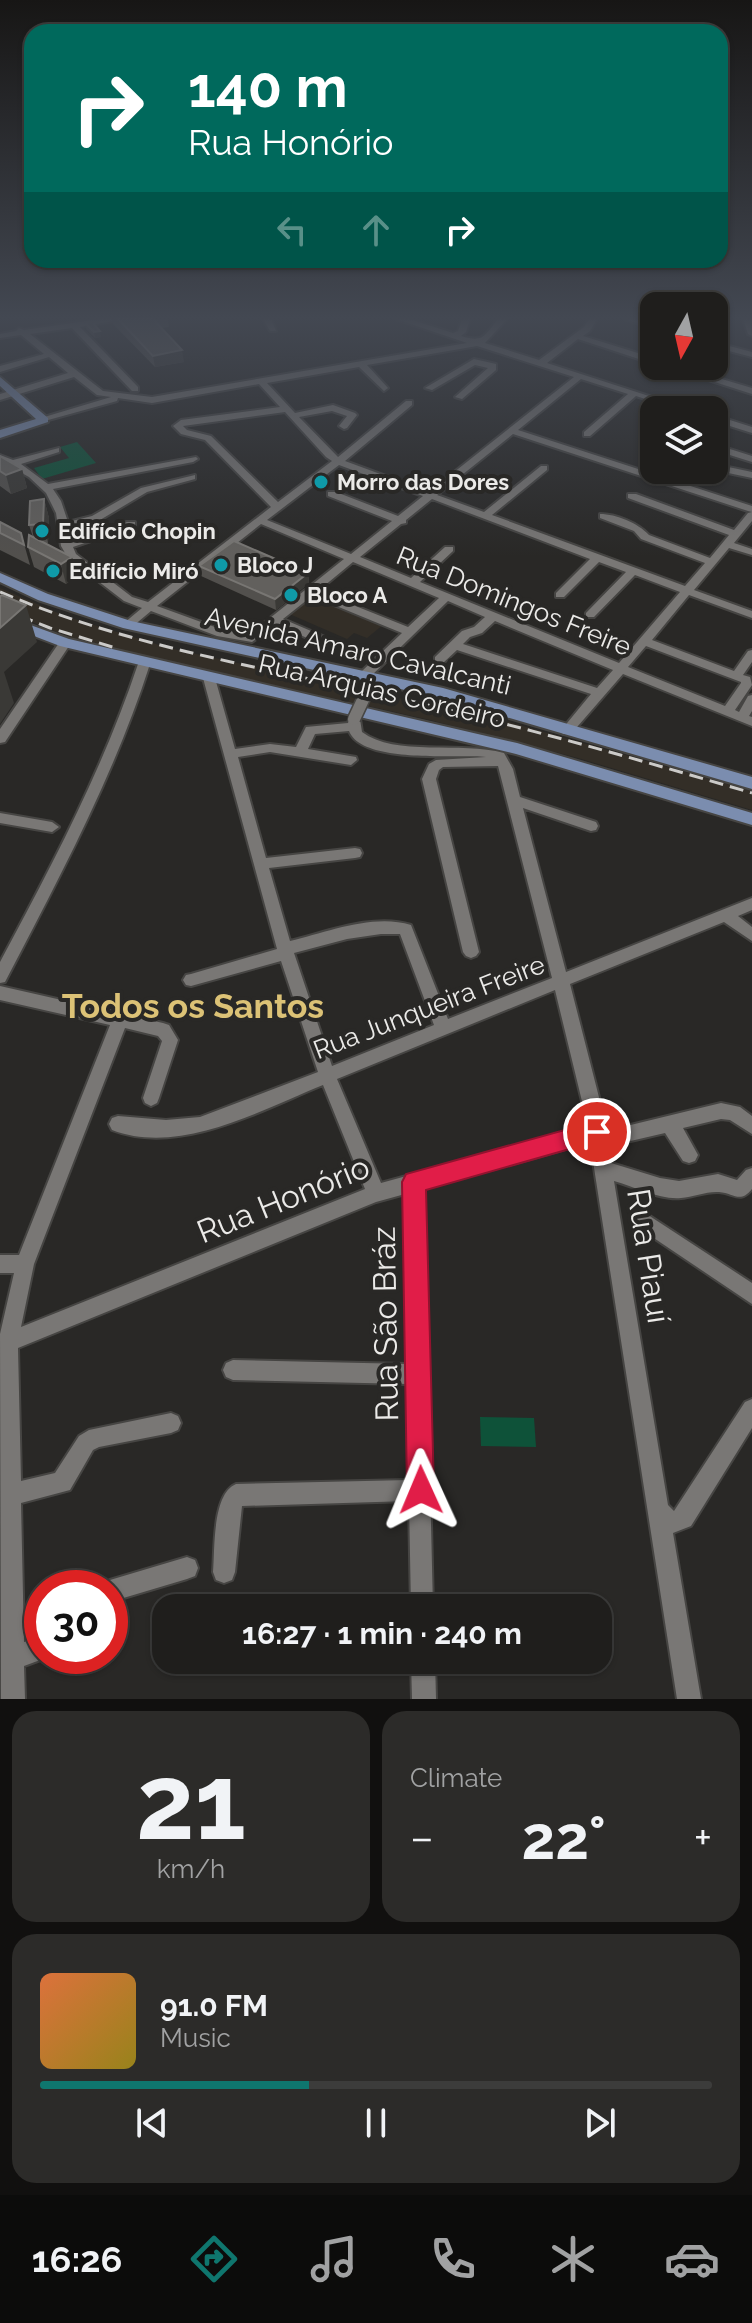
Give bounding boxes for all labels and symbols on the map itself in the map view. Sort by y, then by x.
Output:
north arrow [640,292,728,380]
place label: Morro das Dores [337,469,509,495]
marker: Morro das Dores [312,473,330,491]
place label: Edifício Chopin [58,518,216,544]
marker: Edifício Chopin [33,522,51,540]
street label: Rua Domingos Freire [392,540,636,662]
place label: Bloco J [237,552,313,578]
marker: Bloco J [212,556,230,574]
place label: Edifício Miró [69,558,199,584]
marker: Edifício Miró [44,562,62,580]
place label: Bloco A [307,582,388,608]
marker: Bloco A [282,586,300,604]
street label: Avenida Amaro Cavalcanti [202,601,514,701]
street label: Rua Arquias Cordeiro [256,648,508,734]
street label: Rua Junqueira Freire [309,949,549,1065]
district label: Todos os Santos [62,986,324,1026]
pin [563,1098,631,1166]
street label: Rua Honório [191,1148,375,1250]
street label: Rua Piauí [620,1186,678,1326]
street label: Rua São Bráz [365,1226,405,1422]
position arrow [379,1448,463,1532]
speed limit sign: 30 [24,1570,128,1674]

